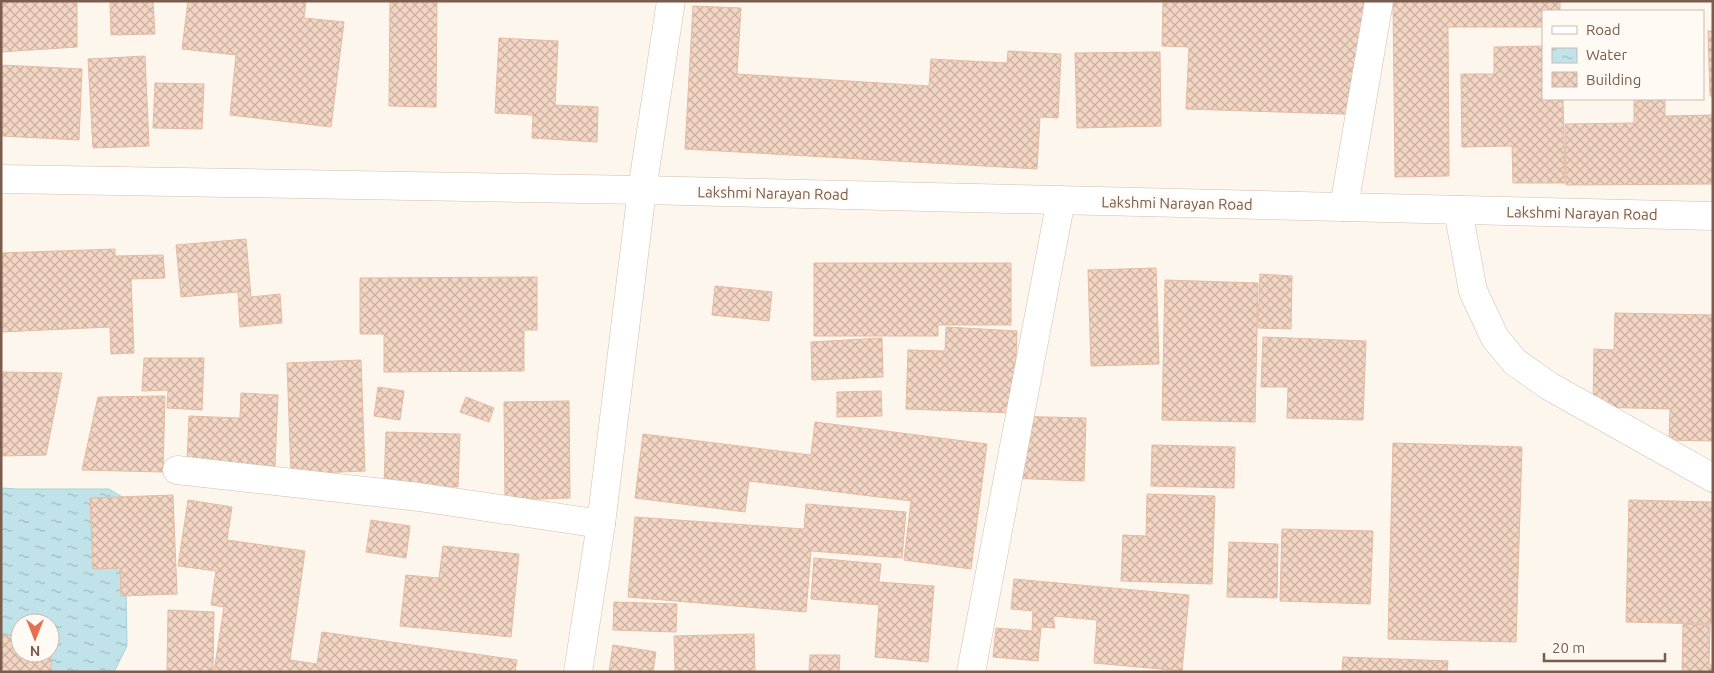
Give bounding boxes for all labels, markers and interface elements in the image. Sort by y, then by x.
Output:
legend [1542,10,1704,100]
text: Road [1586,21,1621,38]
text: Water [1586,46,1627,63]
text: Building [1586,71,1641,88]
street label: Lakshmi Narayan Road [697,183,849,203]
street label: Lakshmi Narayan Road [1101,193,1253,213]
street label: Lakshmi Narayan Road [1506,203,1658,223]
north arrow [10,613,60,663]
scale bar [1544,630,1665,662]
text: 20 m [1552,639,1585,656]
text: N [30,643,40,659]

